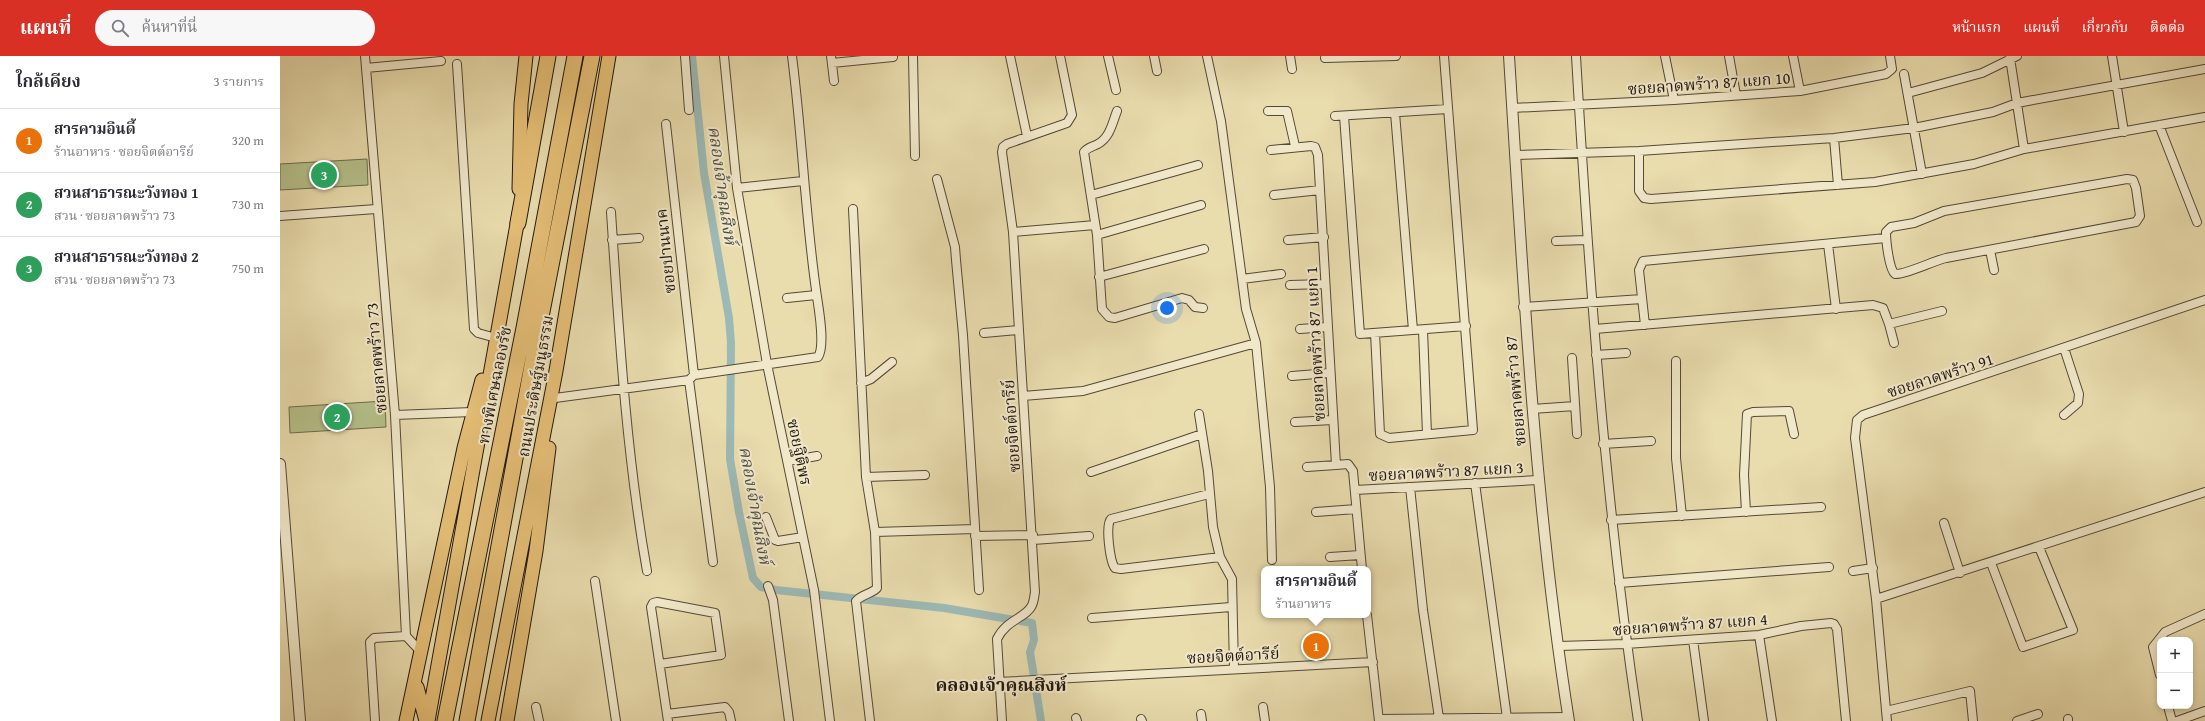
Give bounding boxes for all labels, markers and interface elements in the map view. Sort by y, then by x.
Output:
search box [95,10,375,46]
text: แผนที่ [20,13,71,41]
text: ค้นหาที่นี่ [141,16,197,37]
icon: search [109,17,131,39]
text: หน้าแรก [1952,17,2001,37]
text: แผนที่ [2023,17,2060,37]
text: เกี่ยวกับ [2082,17,2128,37]
text: ติดต่อ [2150,17,2185,37]
street label: ซอยลาดพร้าว 87 แยก 10 [1627,65,1791,101]
text: ใกล้เคียง [16,68,81,93]
text: 3 รายการ [213,72,264,91]
text: สารคามอินดี้ [54,118,136,139]
water label: คลองเจ้าคุณสิงห์ [702,124,744,249]
text: 1 [26,131,32,150]
text: 320 m [232,131,264,150]
text: ร้านอาหาร · ซอยจิตต์อารีย์ [54,142,194,161]
pin: 3 [311,160,337,190]
text: สวนสาธารณะวังทอง 1 [54,182,199,203]
text: 2 [26,195,32,214]
text: 730 m [232,195,264,214]
text: สวน · ซอยลาดพร้าว 73 [54,206,175,225]
street label: ซอยปานนาค [649,207,681,295]
text: สวนสาธารณะวังทอง 2 [54,246,199,267]
text: 3 [26,259,32,278]
text: 750 m [232,259,264,278]
street label: ซอยลาดพร้าว 87 แยก 1 [1299,266,1331,422]
text: สวน · ซอยลาดพร้าว 73 [54,270,175,289]
your location [1157,298,1177,318]
street label: ซอยลาดพร้าว 73 [359,302,393,414]
street label: ถนนประดิษฐ์มนูธรรม [511,313,559,459]
street label: ทางพิเศษฉลองรัช [471,324,517,446]
street label: ซอยลาดพร้าว 87 [1498,334,1532,447]
street label: ซอยลาดพร้าว 91 [1884,346,1996,404]
street label: ซอยจิตต์อารีย์ [996,379,1026,473]
pin: 2 [324,402,350,432]
street label: ซอยฐิติพร [781,416,819,488]
water label: คลองเจ้าคุณสิงห์ [733,444,779,569]
street label: ซอยลาดพร้าว 87 แยก 3 [1368,455,1524,487]
popup [1261,566,1371,618]
text: สารคามอินดี้ [1275,570,1357,591]
text: ร้านอาหาร [1275,594,1332,613]
street label: ซอยลาดพร้าว 87 แยก 4 [1612,607,1769,641]
pin: 1 [1303,631,1329,661]
map controls [2157,637,2193,709]
button: + [2157,637,2193,673]
street label: ซอยจิตต์อารีย์ [1186,641,1280,669]
district label: คลองเจ้าคุณสิงห์ [935,671,1068,698]
button: − [2157,673,2193,709]

